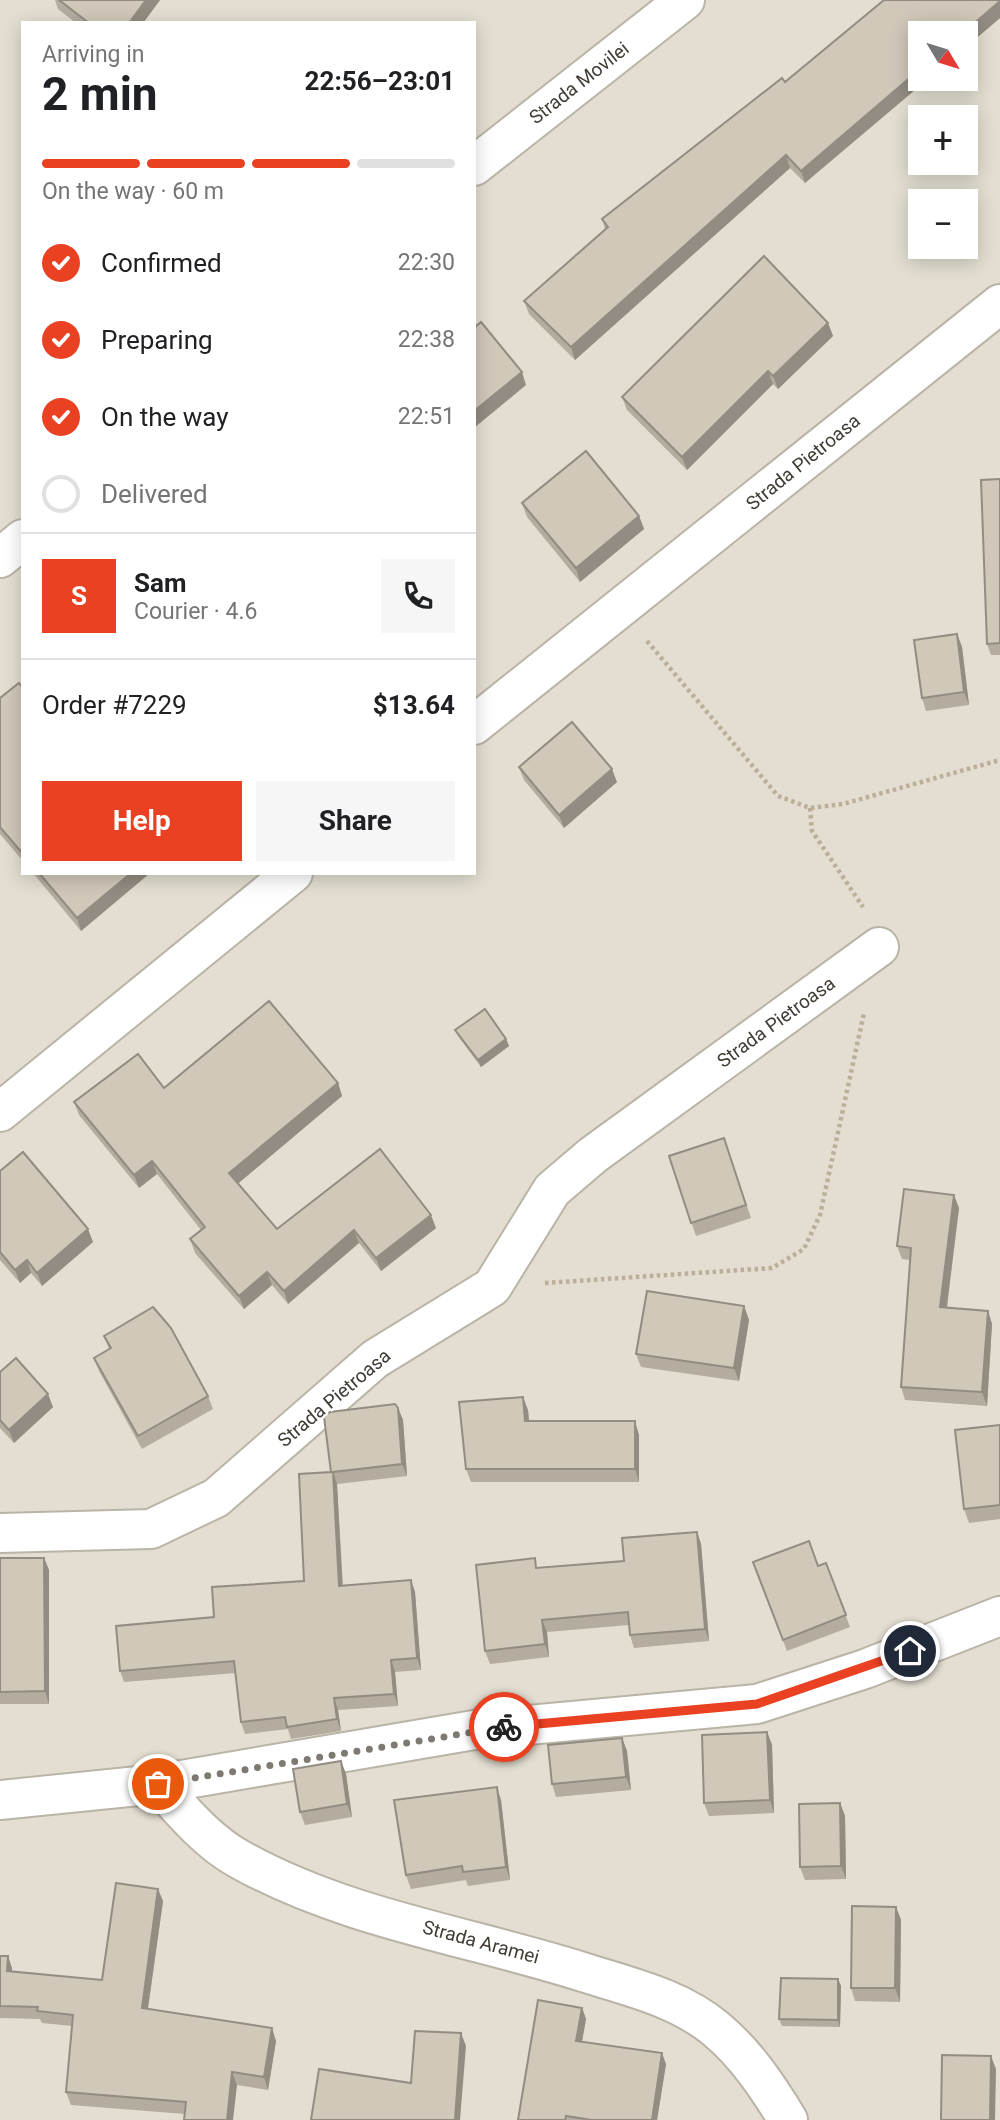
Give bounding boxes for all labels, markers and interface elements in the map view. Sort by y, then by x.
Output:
north arrow [908,21,978,91]
map controls [908,21,978,259]
street label: Strada Movilei [525,37,633,129]
text: Arriving in [42,41,145,68]
text: 22:56–23:01 [305,66,455,96]
text: 2 min [42,67,158,121]
button: + [908,105,978,175]
text: On the way · 60 m [42,178,224,205]
button: − [908,189,978,259]
icon: check [42,244,80,282]
text: Confirmed [101,248,222,278]
text: 22:30 [398,249,455,276]
icon: check [42,321,80,359]
text: Preparing [101,325,213,355]
text: 22:38 [398,326,455,353]
icon: check [42,398,80,436]
text: On the way [101,402,229,432]
text: 22:51 [398,403,455,430]
street label: Strada Pietroasa [741,409,865,515]
text: Delivered [101,479,208,509]
button: phone [381,559,455,633]
text: Sam [134,568,186,598]
text: S [71,581,87,611]
text: Courier · 4.6 [134,598,257,625]
text: Order #7229 [42,690,187,720]
text: $13.64 [373,690,455,720]
button: Help [42,781,242,861]
button: Share [256,781,455,861]
street label: Strada Pietroasa [713,972,839,1072]
street label: Strada Pietroasa [273,1344,395,1452]
pin [880,1621,940,1681]
icon: home [891,1632,929,1670]
courier [469,1692,539,1762]
icon: bike [485,1708,523,1746]
pin [128,1754,188,1814]
icon: bag [139,1765,177,1803]
street label: Strada Aramei [420,1915,542,1969]

